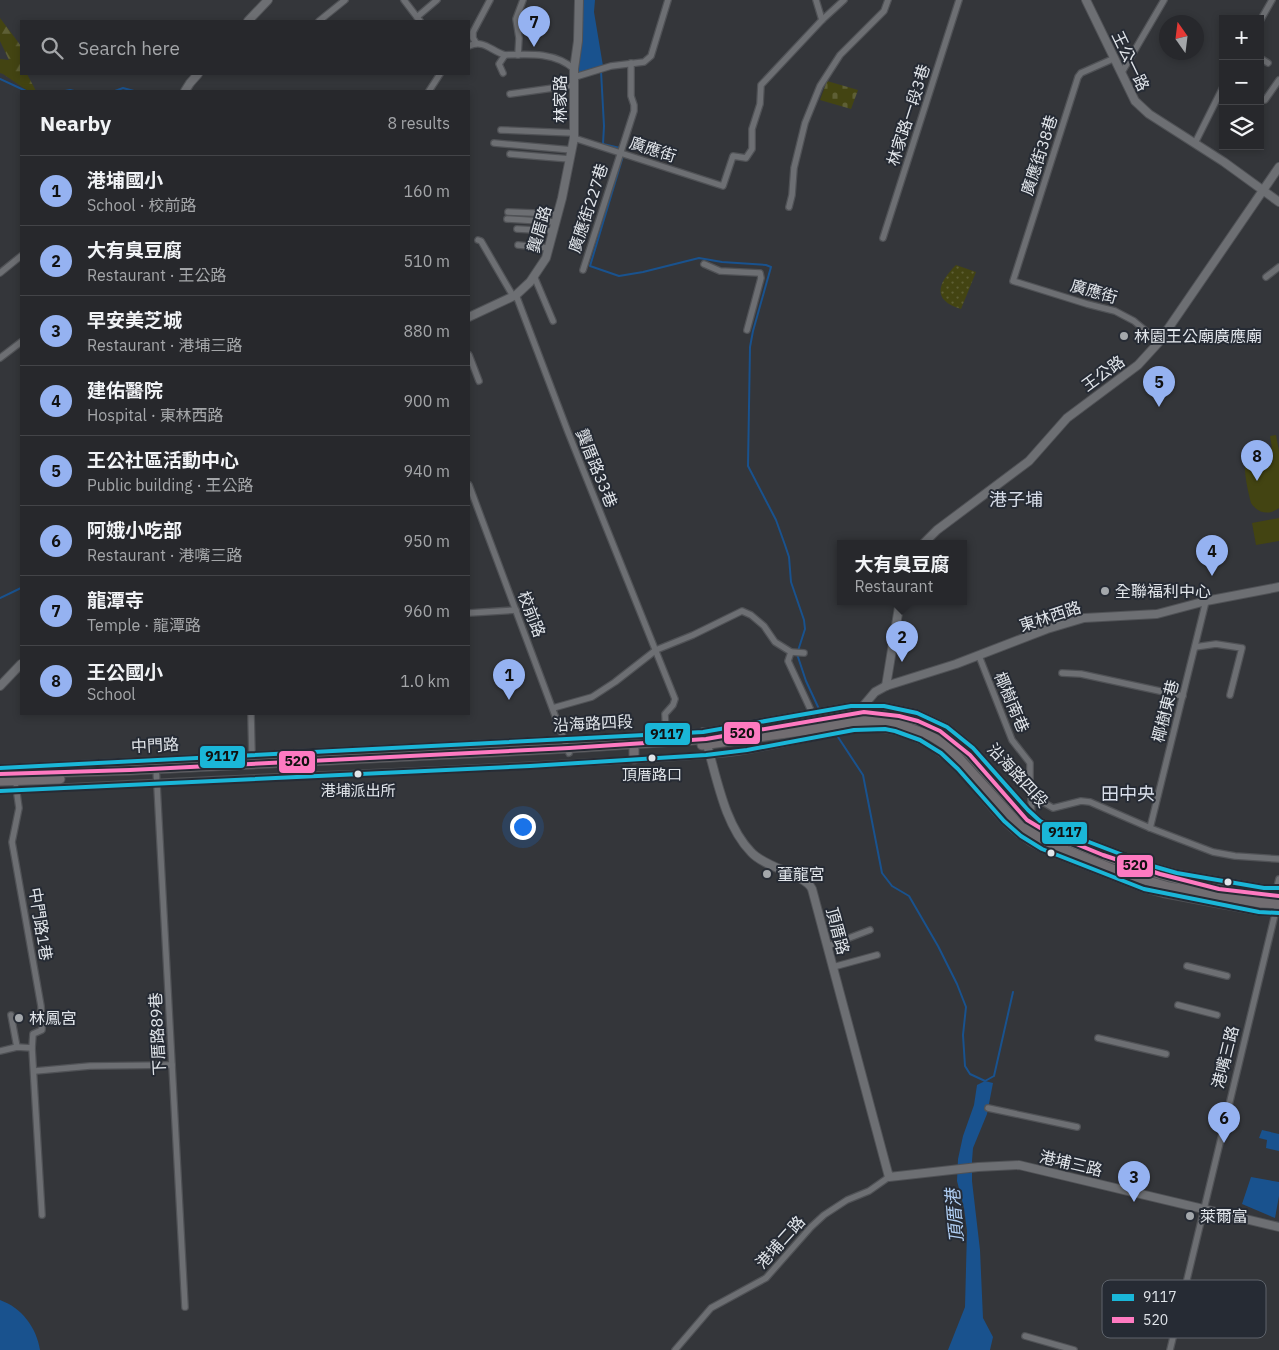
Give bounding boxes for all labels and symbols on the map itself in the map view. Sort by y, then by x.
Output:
pin: 7 [518,6,550,47]
north arrow [1159,15,1204,60]
street label: 王公一路 [1108,28,1154,94]
street label: 林家路一段3巷 [882,62,934,168]
street label: 林家路 [550,75,570,123]
street label: 廣應街38巷 [1017,112,1061,198]
street label: 廣應街 [627,132,679,166]
street label: 廣應街227巷 [564,161,612,255]
street label: 龔厝路 [523,203,555,255]
street label: 廣應街 [1068,275,1120,307]
place label: 林園王公廟廣應廟 [1134,326,1262,346]
marker: 林園王公廟廣應廟 [1118,330,1130,342]
street label: 王公路 [1078,351,1128,395]
pin: 5 [1143,366,1175,407]
street label: 龔厝路33巷 [572,426,622,510]
pin: 8 [1241,440,1273,481]
district label: 港子埔 [989,488,1043,511]
pin: 4 [1196,535,1228,576]
place label: 全聯福利中心 [1115,581,1211,601]
marker: 全聯福利中心 [1099,585,1111,597]
street label: 校前路 [514,588,550,640]
street label: 東林西路 [1016,597,1084,635]
pin: 2 [886,621,918,662]
pin: 1 [493,659,525,700]
street label: 椰樹南巷 [990,669,1034,735]
street label: 椰樹東巷 [1148,678,1182,744]
street label: 沿海路四段 [553,711,633,735]
line badge: 520 [723,721,761,745]
line badge: 9117 [644,722,691,746]
text: 520 [729,724,755,742]
text: 9117 [650,725,684,743]
street label: 中門路 [131,734,179,756]
street label: 沿海路四段 [983,739,1053,811]
line badge: 9117 [199,745,246,769]
text: 9117 [205,747,239,765]
line badge: 520 [278,750,316,774]
text: 520 [284,752,310,770]
marker: 頂厝路口 [647,753,657,763]
place label: 頂厝路口 [622,765,682,784]
marker: 港埔派出所 [353,769,363,779]
place label: 港埔派出所 [320,781,396,800]
district label: 田中央 [1101,782,1155,805]
your location [510,814,536,840]
line badge: 9117 [1041,821,1088,845]
text: 9117 [1048,823,1082,841]
unlabelled marker [1046,848,1056,858]
line badge: 520 [1116,854,1154,878]
text: 520 [1122,856,1148,874]
place label: 董龍宮 [777,864,825,884]
marker: 董龍宮 [761,868,773,880]
unlabelled marker [1223,877,1233,887]
street label: 中門路1巷 [25,886,57,962]
street label: 頂厝路 [822,905,854,957]
street label: 下厝路89巷 [145,992,169,1076]
place label: 林鳳宮 [29,1008,77,1028]
marker: 林鳳宮 [13,1012,25,1024]
street label: 港嘴三路 [1208,1024,1242,1090]
pin: 6 [1208,1102,1240,1143]
street label: 港埔三路 [1038,1146,1104,1180]
pin: 3 [1118,1161,1150,1202]
water label: 頂厝港 [940,1185,968,1244]
place label: 萊爾富 [1200,1206,1248,1226]
marker: 萊爾富 [1184,1210,1196,1222]
street label: 港埔二路 [751,1212,809,1272]
legend [1102,1280,1266,1338]
text: 9117 [1143,1288,1177,1306]
text: 520 [1143,1311,1168,1329]

